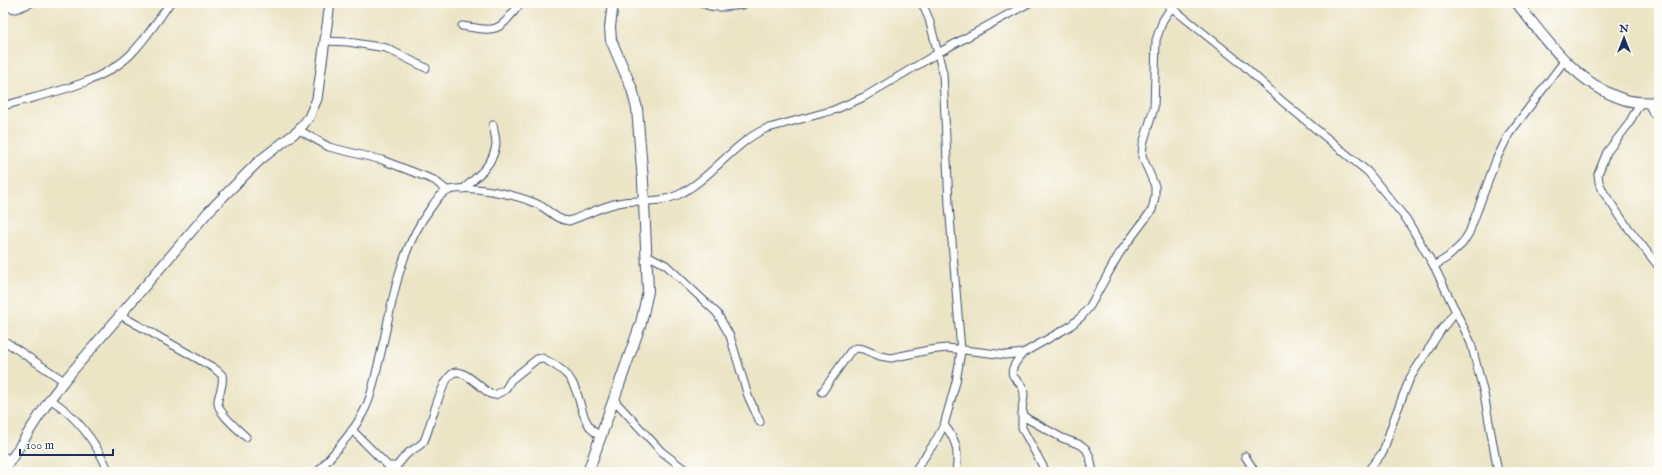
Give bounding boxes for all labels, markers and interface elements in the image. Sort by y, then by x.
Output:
north arrow [1604,18,1644,58]
text: N [1618,22,1629,36]
scale bar [20,431,113,457]
text: 100 m [26,438,54,453]

